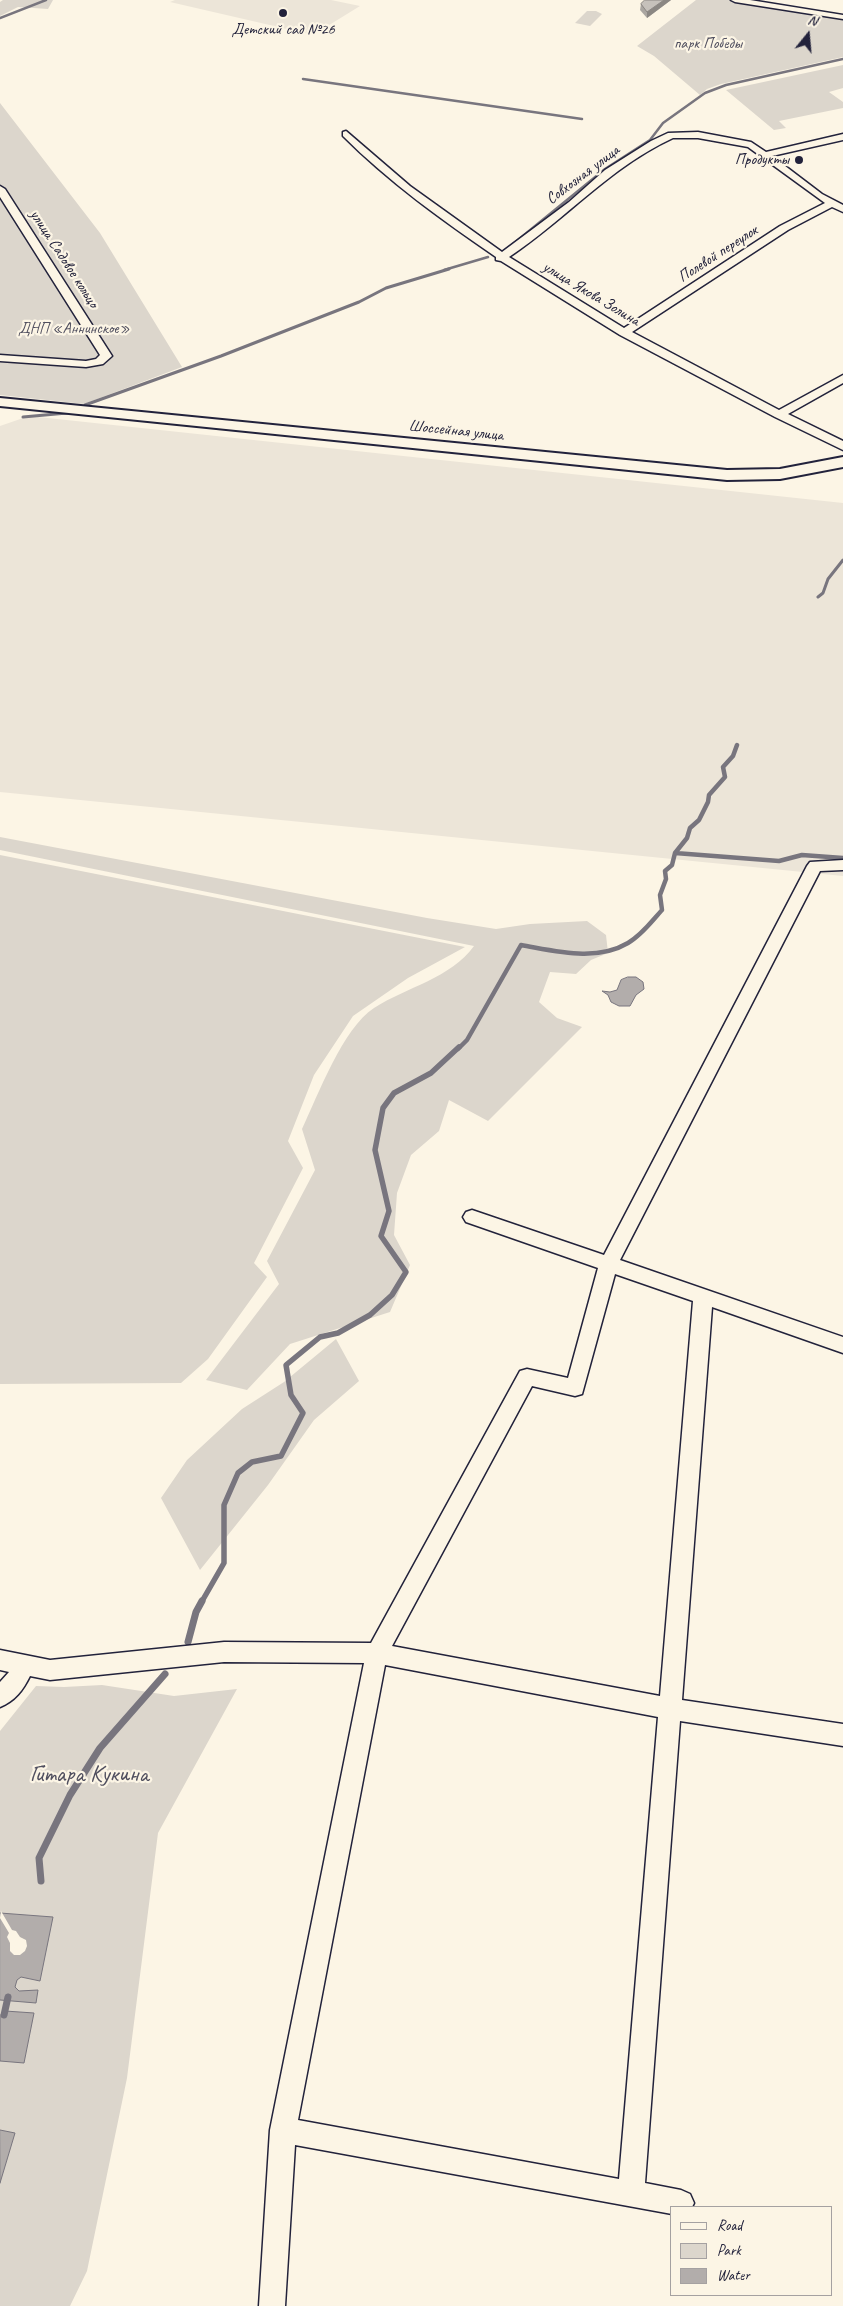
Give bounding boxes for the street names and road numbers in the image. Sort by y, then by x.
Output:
street label: Совхозная улица [542,141,624,209]
street label: улица Садовое кольцо [25,206,103,312]
street label: Полевой переулок [675,221,761,287]
street label: улица Якова Золина [539,258,643,330]
street label: Шоссейная улица [408,416,504,446]

